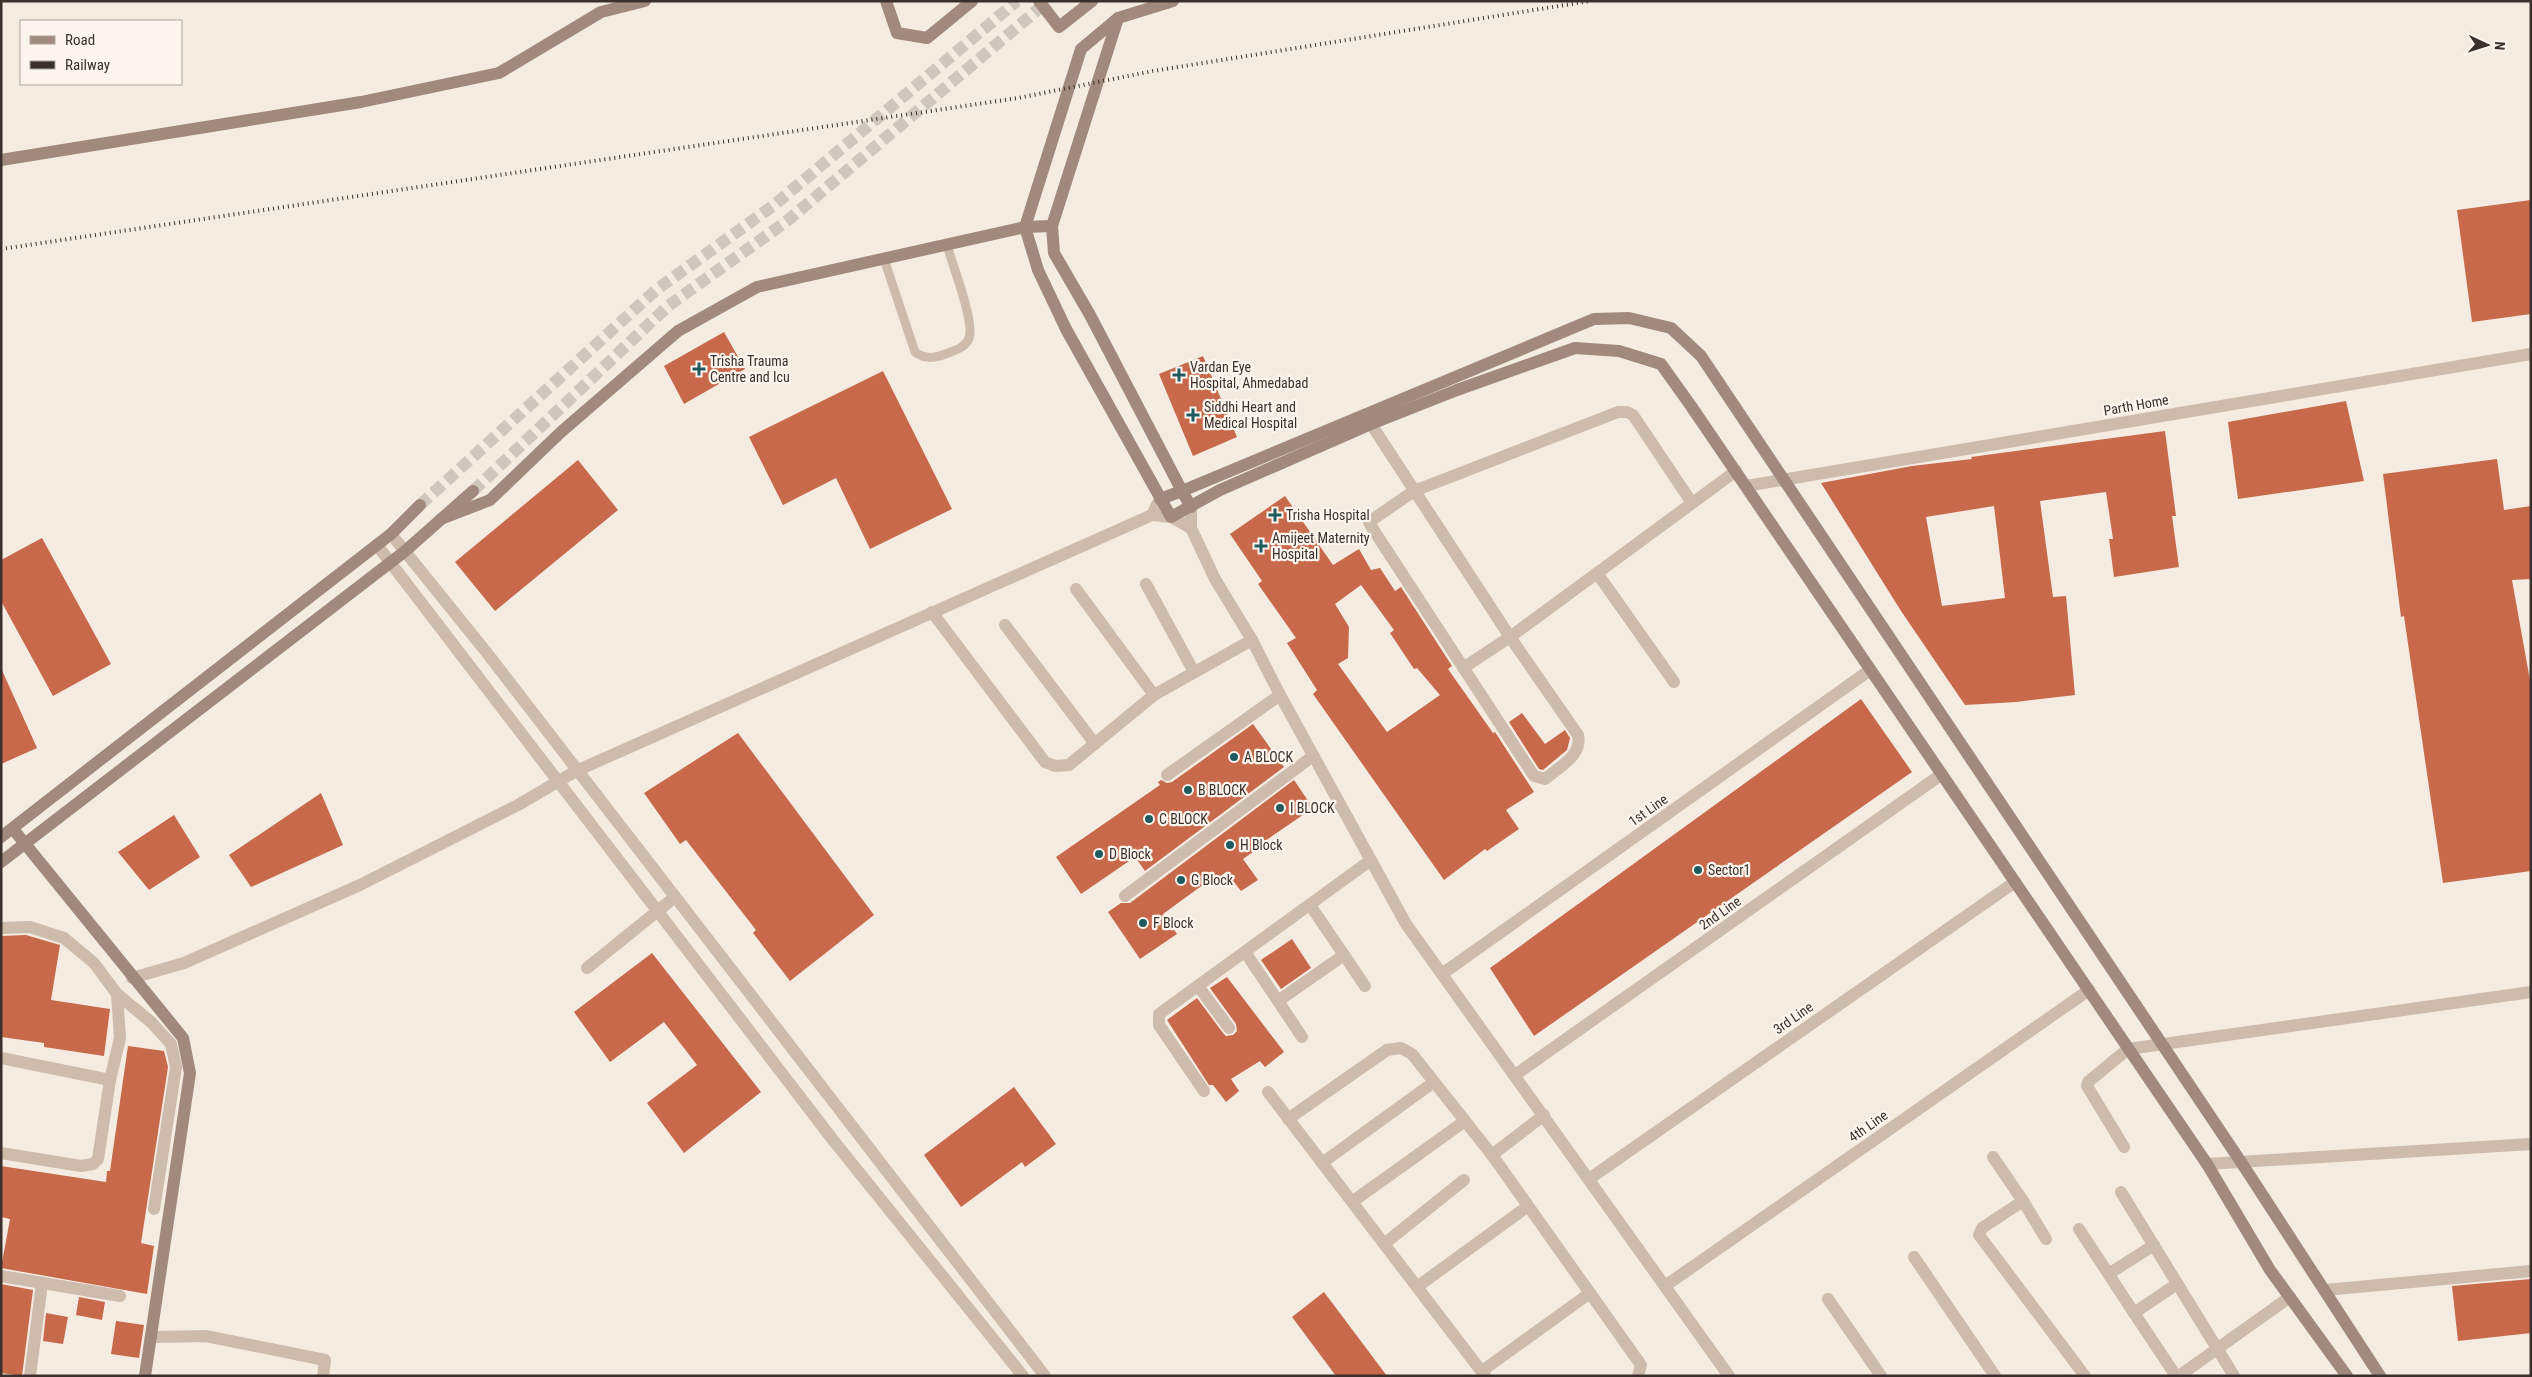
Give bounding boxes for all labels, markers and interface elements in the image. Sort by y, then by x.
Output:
legend [20,20,182,85]
north arrow [2462,20,2512,70]
text: Road [65,31,95,49]
text: N [2492,41,2508,51]
text: Railway [65,56,110,74]
place label: Trisha Trauma Centre and Icu [710,353,790,385]
place label: Vardan Eye Hospital, Ahmedabad [1190,359,1308,391]
marker: Trisha Trauma Centre and Icu [692,362,706,376]
marker: Vardan Eye Hospital, Ahmedabad [1172,368,1186,382]
street label: Parth Home [2102,391,2170,419]
place label: Siddhi Heart and Medical Hospital [1204,399,1297,431]
marker: Siddhi Heart and Medical Hospital [1186,408,1200,422]
place label: Trisha Hospital [1286,507,1370,523]
marker: Trisha Hospital [1268,508,1282,522]
place label: Amijeet Maternity Hospital [1272,530,1370,562]
marker: Amijeet Maternity Hospital [1254,539,1268,553]
place label: A BLOCK [1244,749,1293,765]
marker: A BLOCK [1228,751,1240,763]
place label: B BLOCK [1198,782,1247,798]
marker: B BLOCK [1182,784,1194,796]
street label: 1st Line [1625,791,1671,829]
place label: I BLOCK [1290,800,1335,816]
marker: I BLOCK [1274,802,1286,814]
place label: C BLOCK [1159,811,1208,827]
marker: C BLOCK [1143,813,1155,825]
place label: H Block [1240,837,1283,853]
marker: H Block [1224,839,1236,851]
place label: D Block [1109,846,1152,862]
marker: D Block [1093,848,1105,860]
place label: Sector1 [1708,862,1751,878]
marker: Sector1 [1692,864,1704,876]
place label: G Block [1191,872,1234,888]
marker: G Block [1175,874,1187,886]
street label: 2nd Line [1696,893,1744,933]
place label: F Block [1153,915,1194,931]
marker: F Block [1137,917,1149,929]
street label: 3rd Line [1770,998,1816,1037]
street label: 4th Line [1845,1107,1891,1145]

